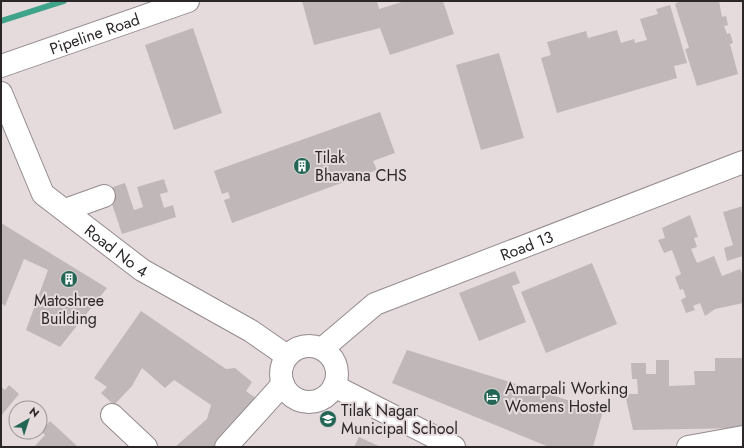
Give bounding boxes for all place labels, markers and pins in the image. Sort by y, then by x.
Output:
place label: Tilak Bhavana CHS [315,146,407,187]
building icon: Tilak Bhavana CHS [292,156,312,176]
building icon: Matoshree Building [59,269,79,289]
place label: Matoshree Building [34,289,104,330]
place label: Amarpali Working Womens Hostel [505,377,628,418]
hotel icon: Amarpali Working Womens Hostel [482,387,502,407]
place label: Tilak Nagar Municipal School [341,399,458,440]
school or university icon: Tilak Nagar Municipal School [318,409,338,429]

